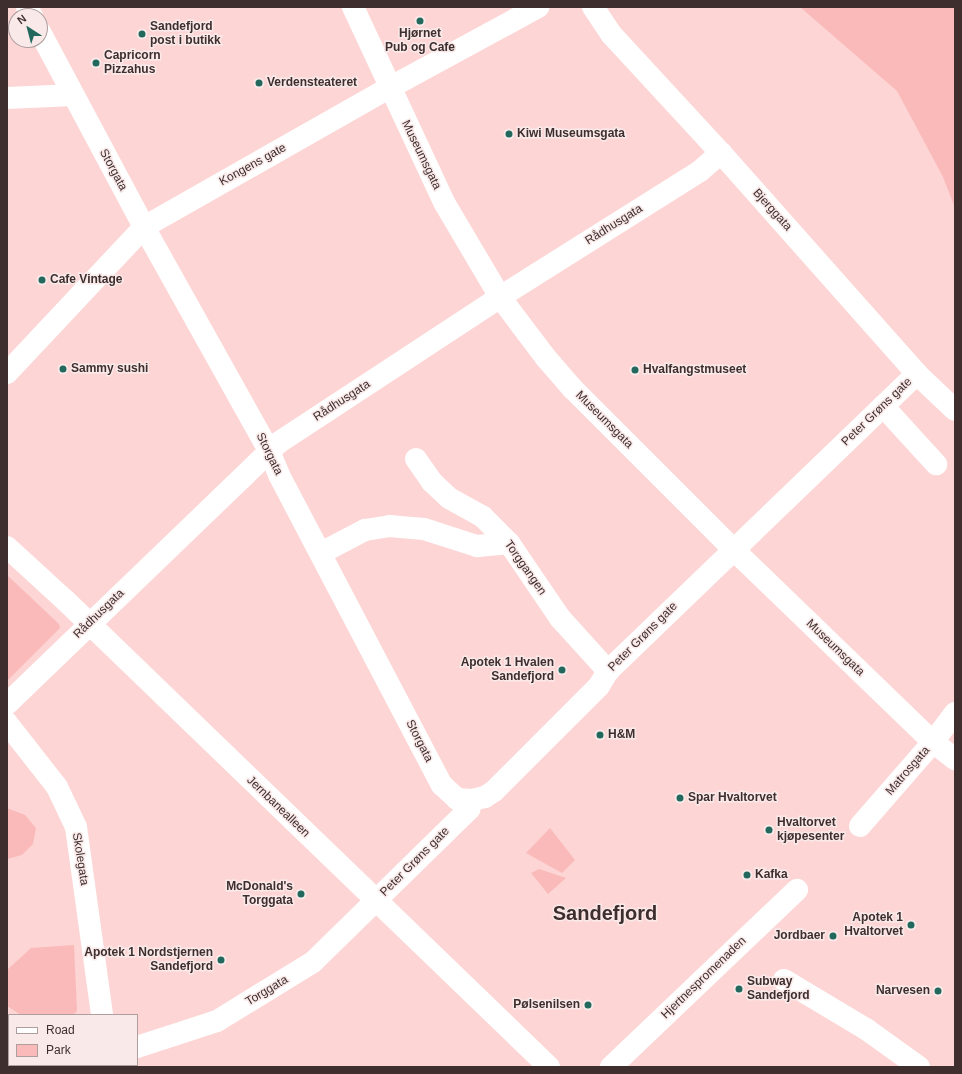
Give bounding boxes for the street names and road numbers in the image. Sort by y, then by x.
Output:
street label: Museumsgata [398,118,444,192]
street label: Kongens gate [217,141,289,189]
street label: Storgata [96,147,130,193]
street label: Bjerggata [749,186,795,234]
street label: Rådhusgata [583,202,645,248]
street label: Peter Grøns gate [839,375,915,449]
street label: Rådhusgata [311,377,373,425]
street label: Museumsgata [572,388,636,452]
street label: Storgata [253,430,285,478]
street label: Torggangen [501,538,549,598]
street label: Rådhusgata [71,586,127,642]
street label: Peter Grøns gate [605,599,681,675]
street label: Museumsgata [803,617,867,679]
street label: Storgata [402,718,436,764]
street label: Matrosgata [883,744,933,798]
street label: Jernbanealleen [243,773,313,841]
street label: Peter Grøns gate [377,824,453,900]
street label: Skolegata [69,832,91,886]
street label: Hjertnespromenaden [659,934,749,1022]
street label: Torggata [243,973,291,1009]

